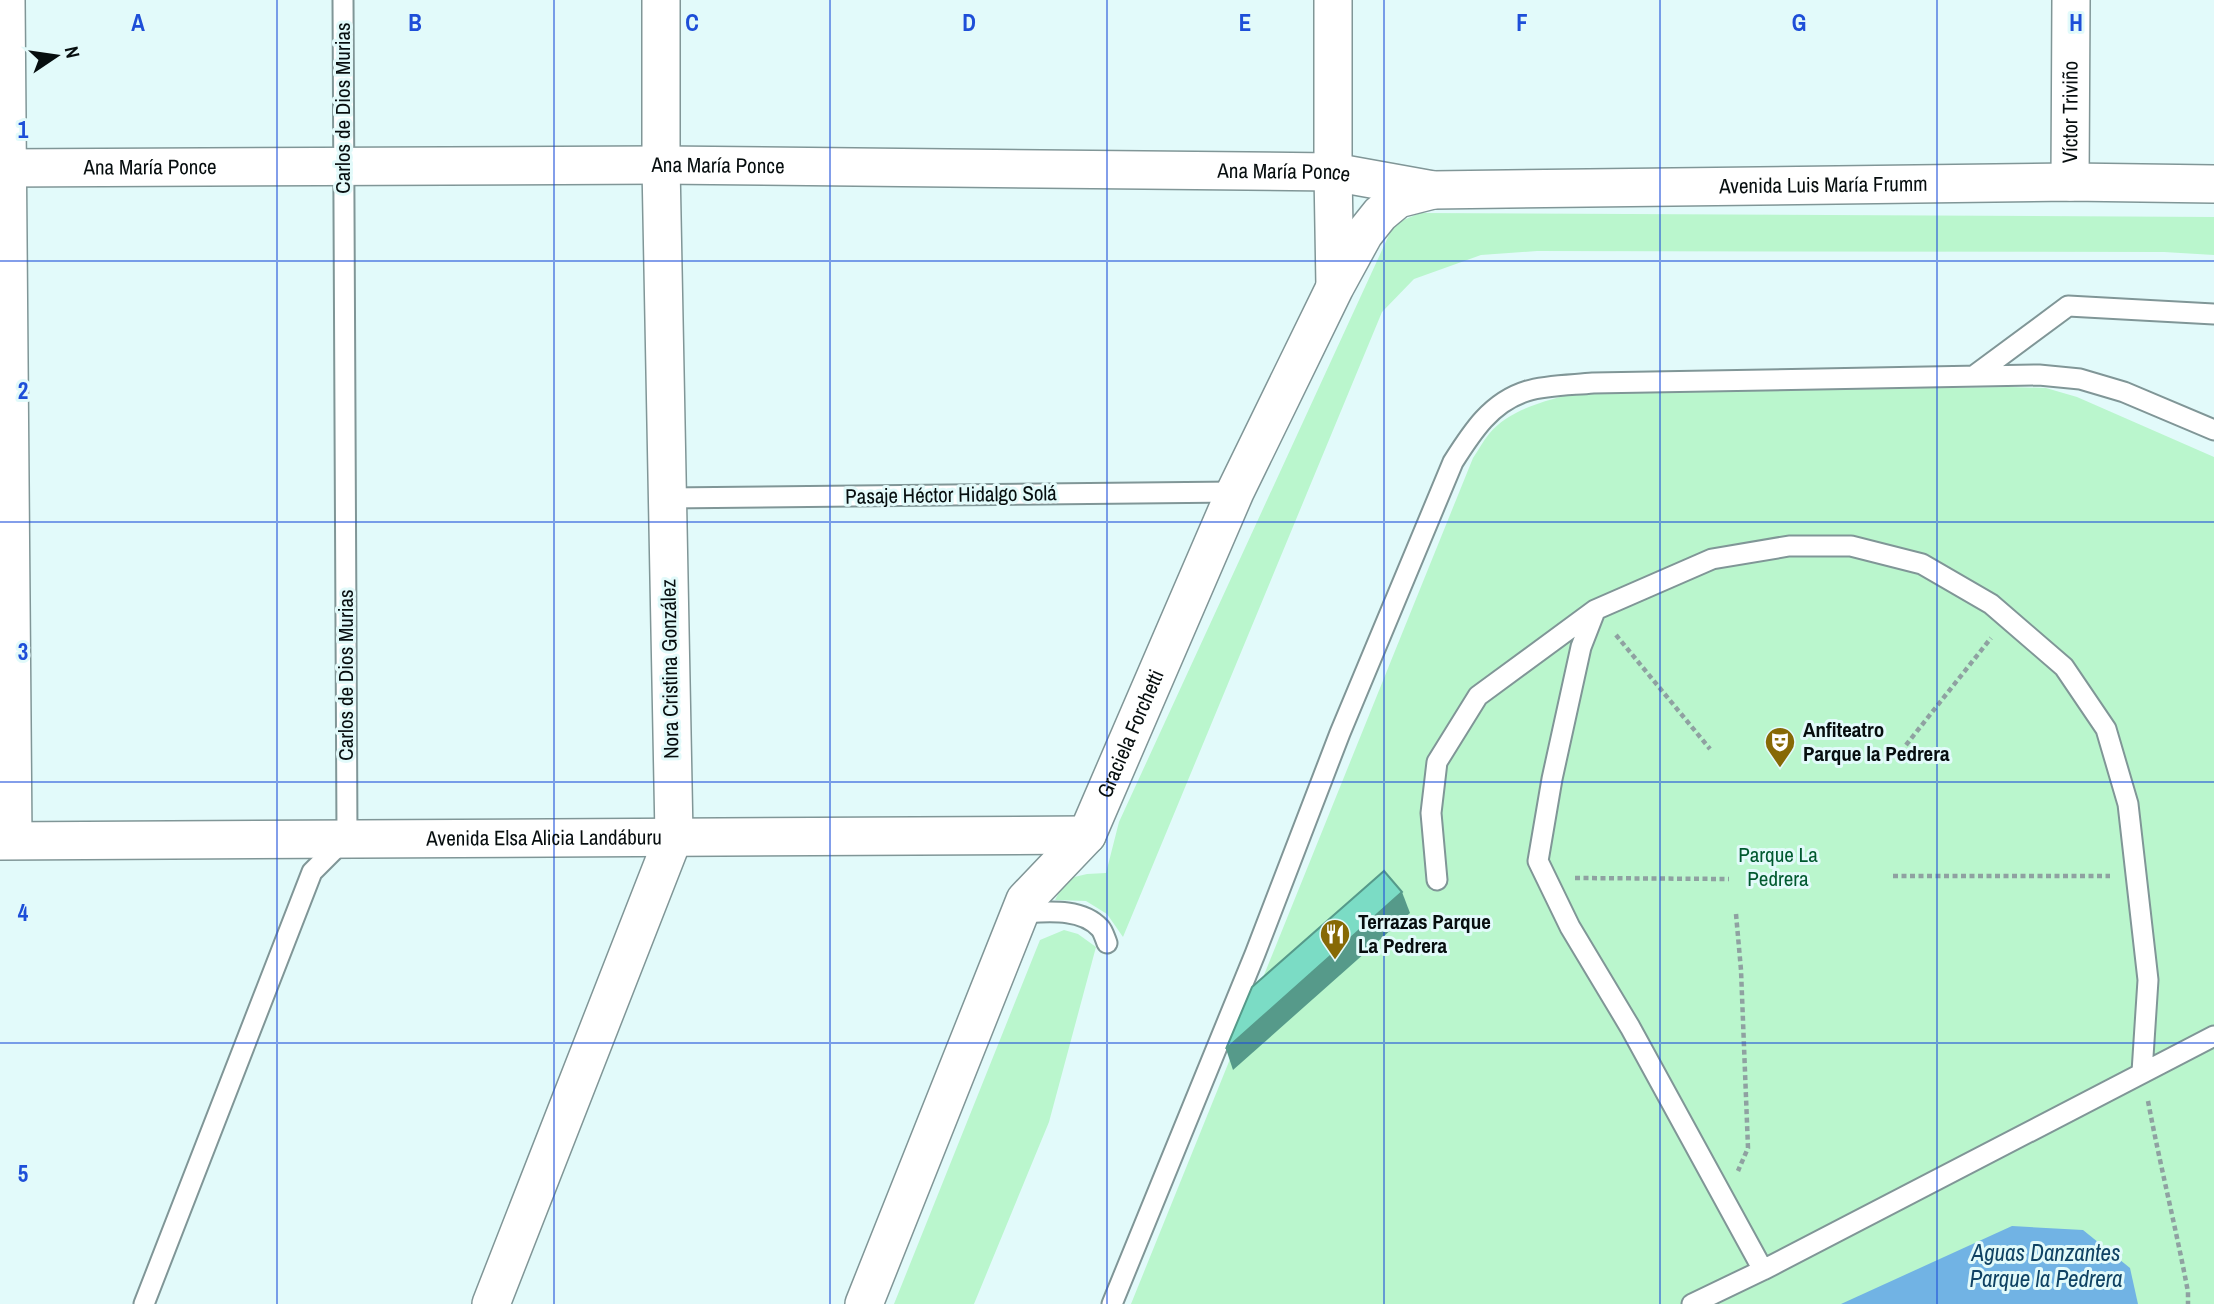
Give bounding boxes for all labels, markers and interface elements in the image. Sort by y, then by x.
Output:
text: A [131,7,145,38]
text: B [408,7,422,38]
text: C [685,7,699,38]
text: D [962,7,976,38]
text: E [1239,7,1251,38]
text: F [1516,7,1528,38]
text: G [1792,7,1806,38]
text: H [2069,7,2083,38]
north arrow [21,21,91,91]
street label: Carlos de Dios Murias [328,22,357,194]
text: N [59,44,86,61]
street label: Víctor Triviño [2055,61,2085,163]
text: 1 [18,114,29,145]
street label: Ana María Ponce [650,150,785,180]
street label: Ana María Ponce [82,152,217,182]
street label: Ana María Ponce [1216,156,1353,189]
street label: Avenida Luis María Frumm [1718,169,1928,200]
text: 2 [18,375,28,406]
street label: Pasaje Héctor Hidalgo Solá [845,478,1057,511]
street label: Nora Cristina González [653,578,686,759]
street label: Carlos de Dios Murias [331,589,360,761]
text: 3 [18,636,28,667]
street label: Graciela Forchetti [1090,665,1171,802]
place label: Anfiteatro Parque la Pedrera [1803,715,1950,768]
theatre icon: Anfiteatro Parque la Pedrera [1763,725,1797,769]
street label: Avenida Elsa Alicia Landáburu [425,822,662,853]
park label: Parque La Pedrera [1738,840,1818,893]
text: 4 [18,897,29,928]
place label: Terrazas Parque La Pedrera [1358,907,1491,960]
restaurant icon: Terrazas Parque La Pedrera [1318,917,1352,961]
text: 5 [18,1158,28,1189]
water label: Aguas Danzantes Parque la Pedrera [1969,1237,2123,1294]

